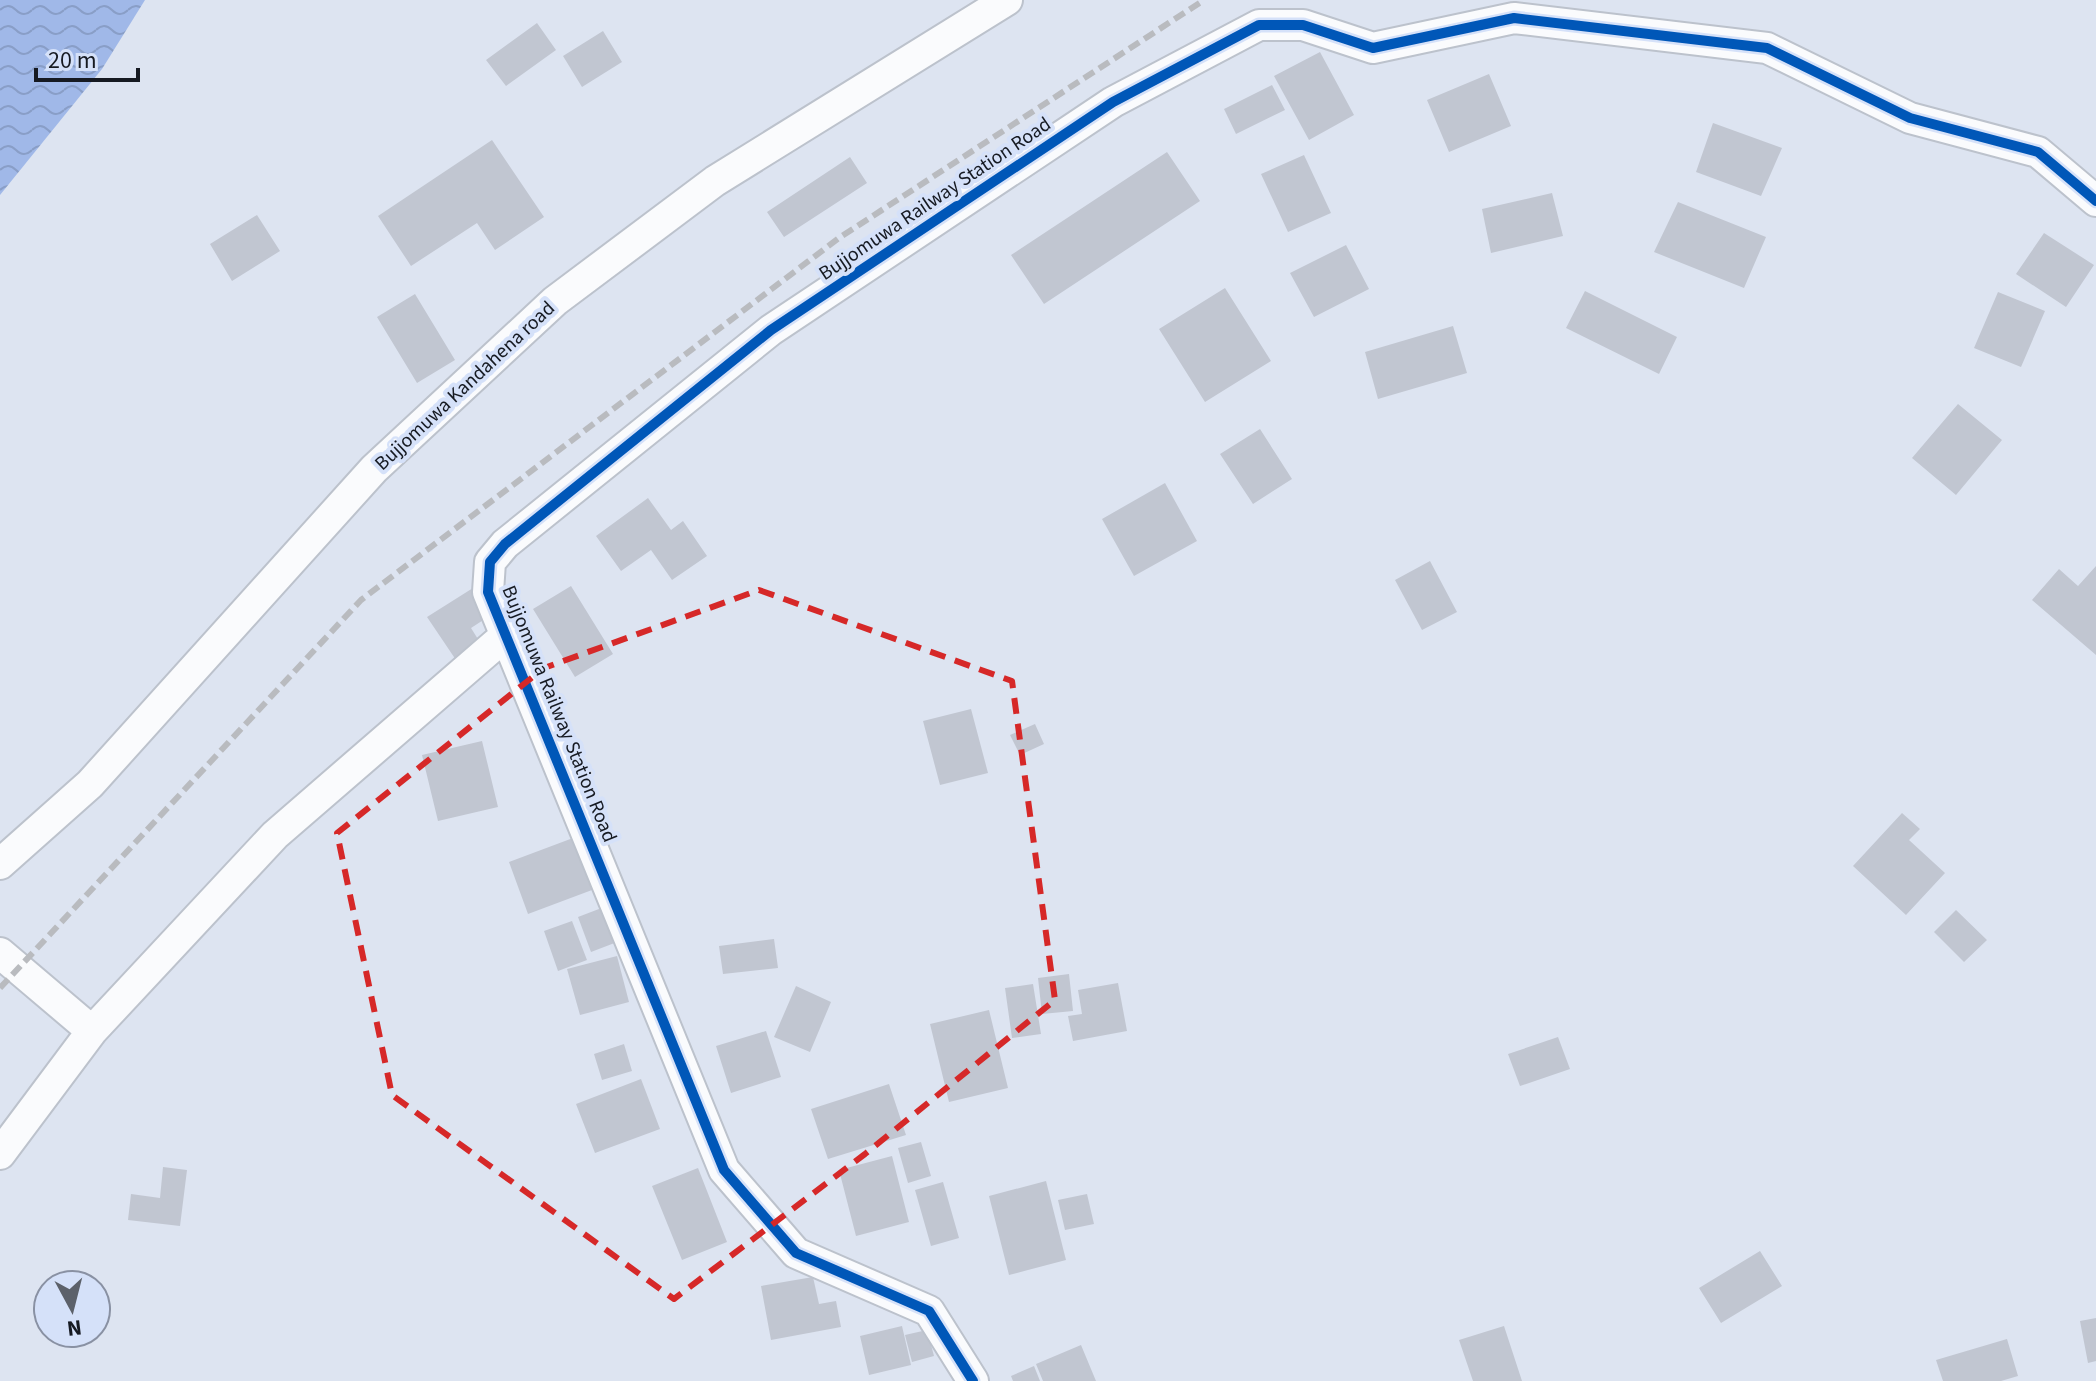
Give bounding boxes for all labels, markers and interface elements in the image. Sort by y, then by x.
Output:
scale bar [36,32,138,82]
text: 20 m [48,43,97,78]
street label: Bujjomuwa Railway Station Road [813,111,1057,287]
street label: Bujjomuwa Kandahena road [369,295,561,477]
street label: Bujjomuwa Railway Station Road [495,581,623,847]
north arrow [32,1269,112,1349]
text: N [65,1311,84,1345]

